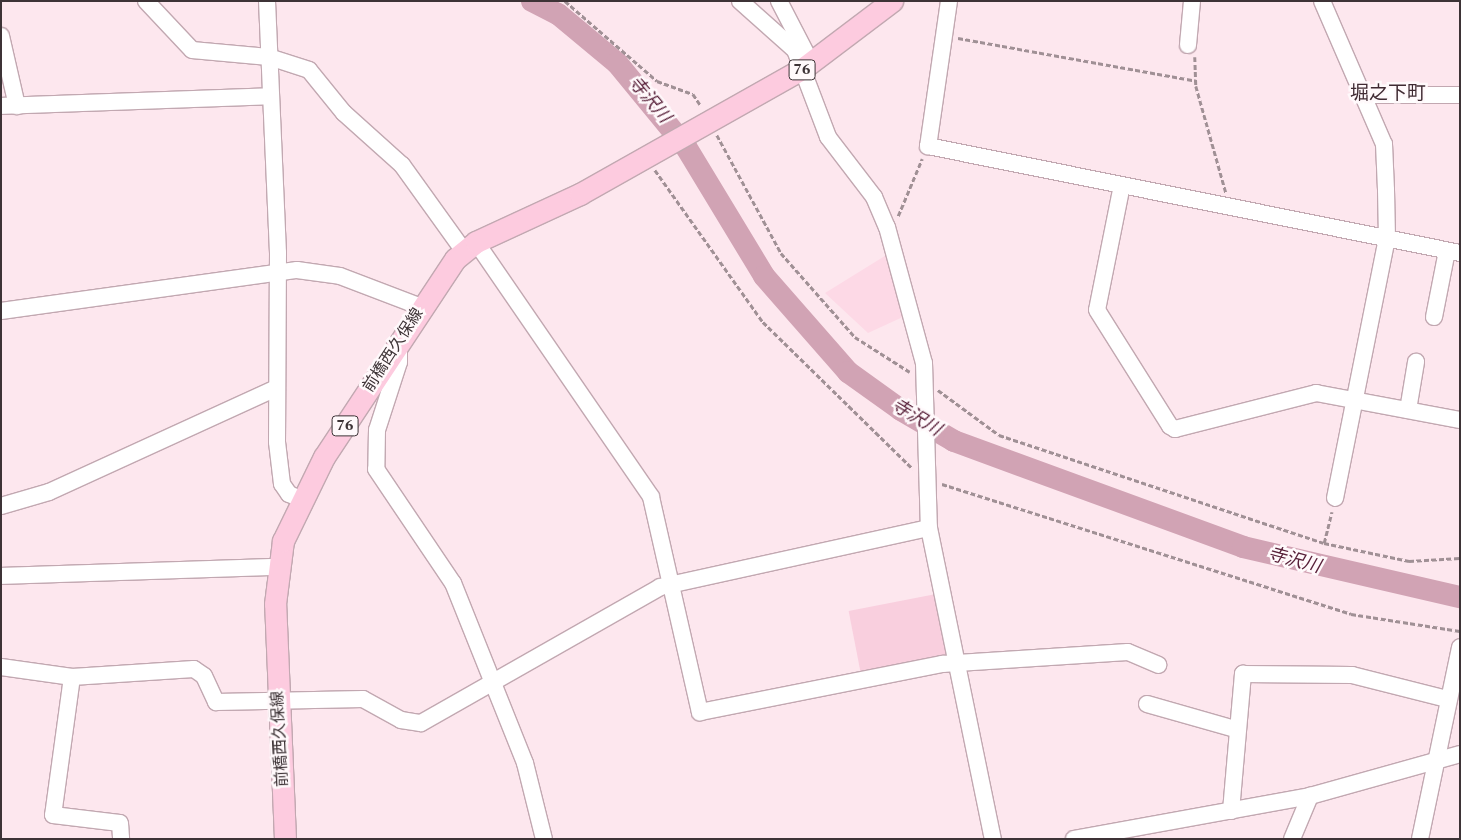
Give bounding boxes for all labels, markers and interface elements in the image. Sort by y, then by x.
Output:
road number: 76 [788,58,816,82]
water label: 寺沢川 [623,72,675,128]
district label: 堀之下町 [1350,83,1426,105]
street label: 前橋西久保線 [359,305,427,395]
water label: 寺沢川 [887,395,945,441]
road number: 76 [331,414,359,438]
water label: 寺沢川 [1265,544,1323,578]
street label: 前橋西久保線 [268,691,292,787]

